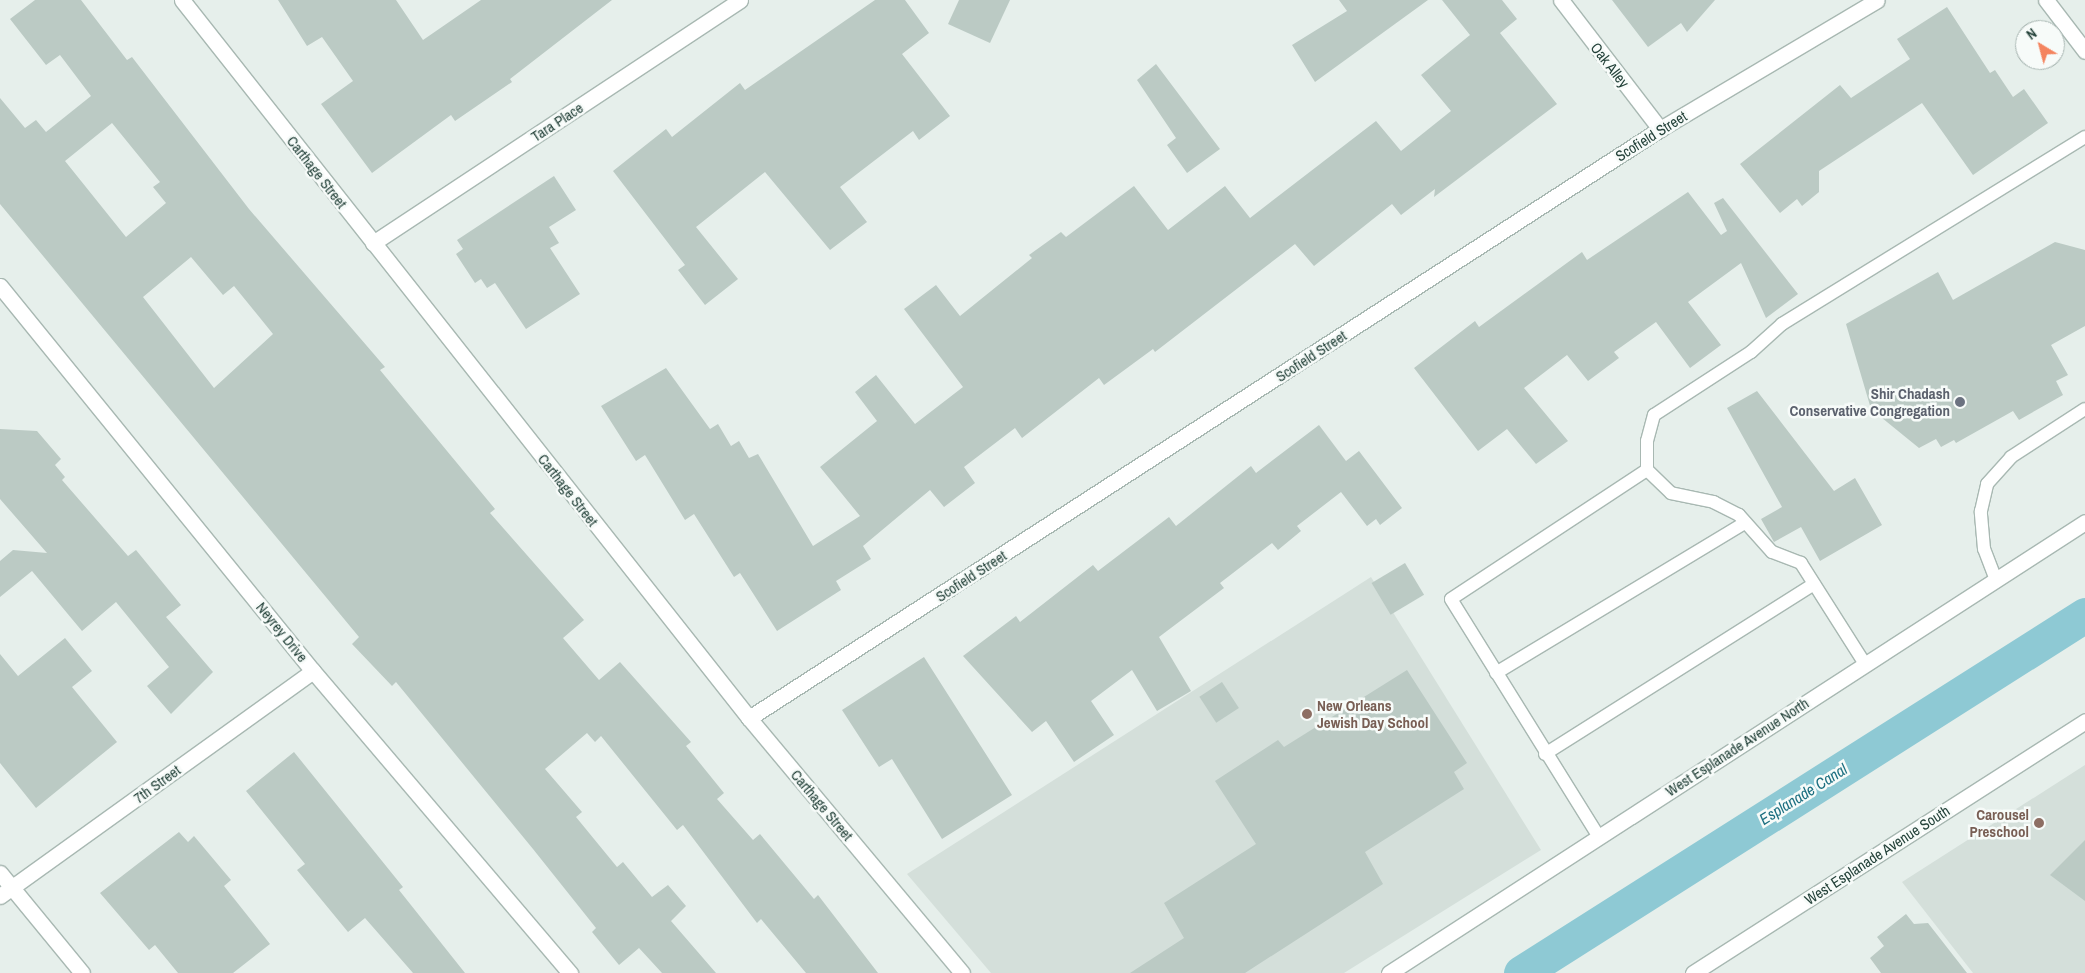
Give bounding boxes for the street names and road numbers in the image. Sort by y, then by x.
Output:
street label: Oak Alley [1587,39,1633,91]
street label: Tara Place [528,99,586,145]
street label: Scofield Street [1612,107,1690,165]
street label: Carthage Street [283,132,351,212]
street label: Scofield Street [1272,326,1350,386]
street label: Carthage Street [534,450,602,530]
street label: Scofield Street [932,546,1010,606]
street label: Neyrey Drive [252,598,312,666]
street label: West Esplanade Avenue North [1662,694,1812,800]
street label: 7th Street [130,761,184,807]
street label: Carthage Street [787,766,857,844]
street label: West Esplanade Avenue South [1801,801,1953,909]

